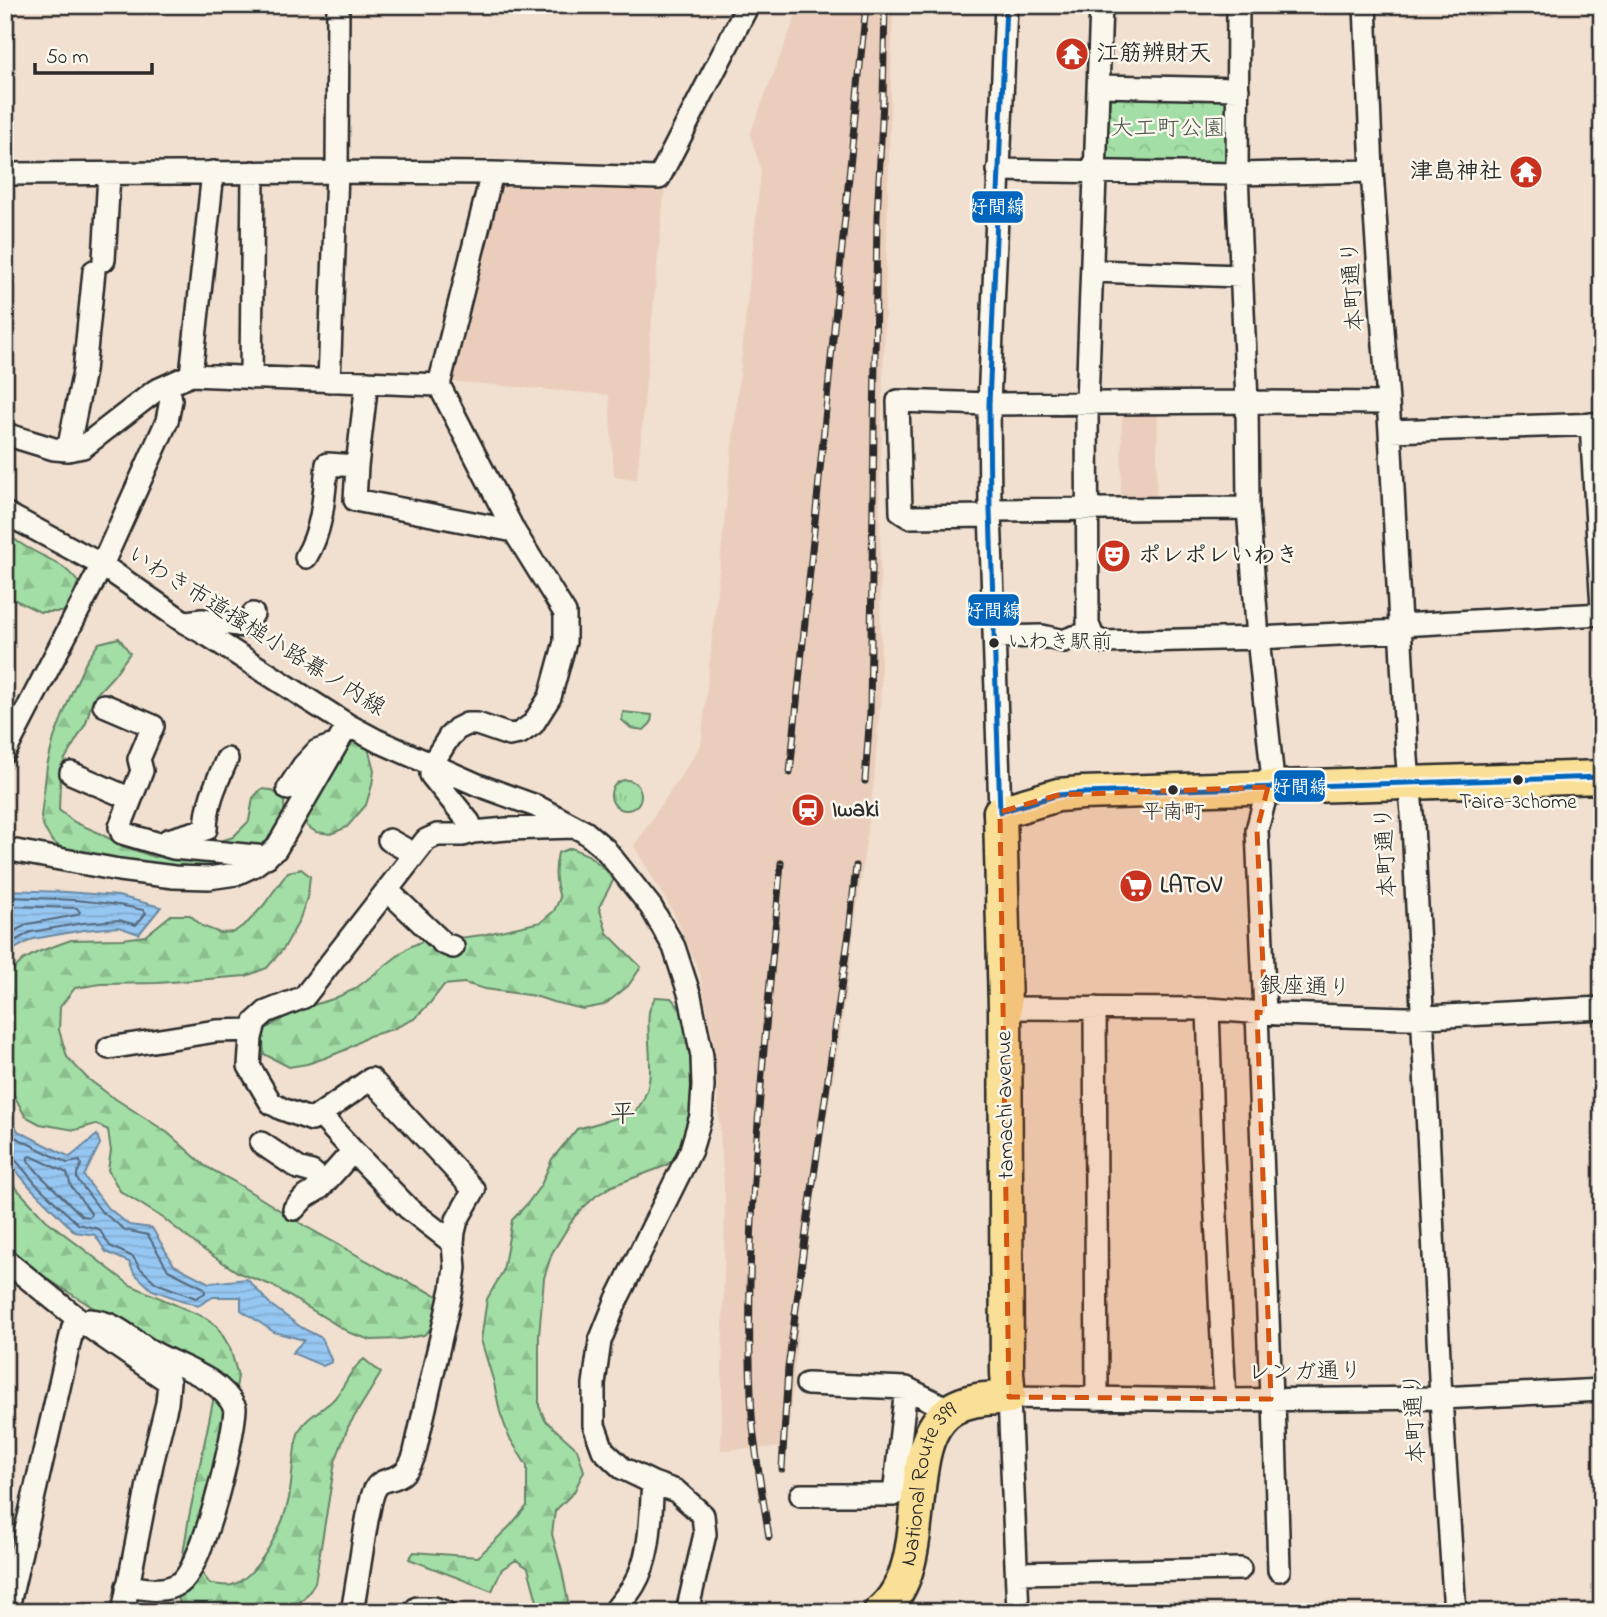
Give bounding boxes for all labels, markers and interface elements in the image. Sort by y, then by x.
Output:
scale bar [35,32,152,76]
temple icon: 江筋辨財天 [1053,35,1091,73]
place label: 江筋辨財天 [1096,38,1211,71]
text: 50 m [46,43,89,73]
park label: 大工町公園 [1111,113,1226,146]
temple icon: 津島神社 [1507,153,1545,191]
place label: 津島神社 [1410,156,1502,189]
line badge: 好間線 [971,190,1024,224]
text: 好間線 [968,195,1026,222]
street label: 本町通り [1334,239,1374,333]
theatre icon: ポレポレいわき [1095,537,1133,575]
street label: いわき市道搔槌小路幕ノ内線 [120,539,392,725]
place label: ポレポレいわき [1138,540,1299,573]
line badge: 好間線 [967,593,1020,627]
text: 好間線 [964,599,1022,626]
place label: いわき駅前 [1007,628,1112,658]
marker: いわき駅前 [987,636,1001,650]
line badge: 好間線 [1273,769,1326,803]
marker: Taira-3chome [1511,773,1525,787]
text: 好間線 [1271,775,1329,802]
marker: 平南町 [1166,783,1180,797]
place label: Taira-3chome [1459,788,1577,818]
station icon: Iwaki [789,791,827,829]
place label: Iwaki [832,794,879,827]
place label: 平南町 [1142,798,1205,828]
street label: 本町通り [1368,805,1406,899]
supermarket icon: LATOV [1117,867,1155,905]
place label: LATOV [1160,870,1223,903]
street label: 銀座通り [1258,970,1352,1006]
street label: tamachi avenue [988,1030,1024,1180]
district label: 平 [610,1097,636,1135]
street label: レンガ通り [1247,1355,1363,1391]
street label: 本町通り [1397,1371,1435,1465]
street label: National Route 399 [892,1393,963,1569]

